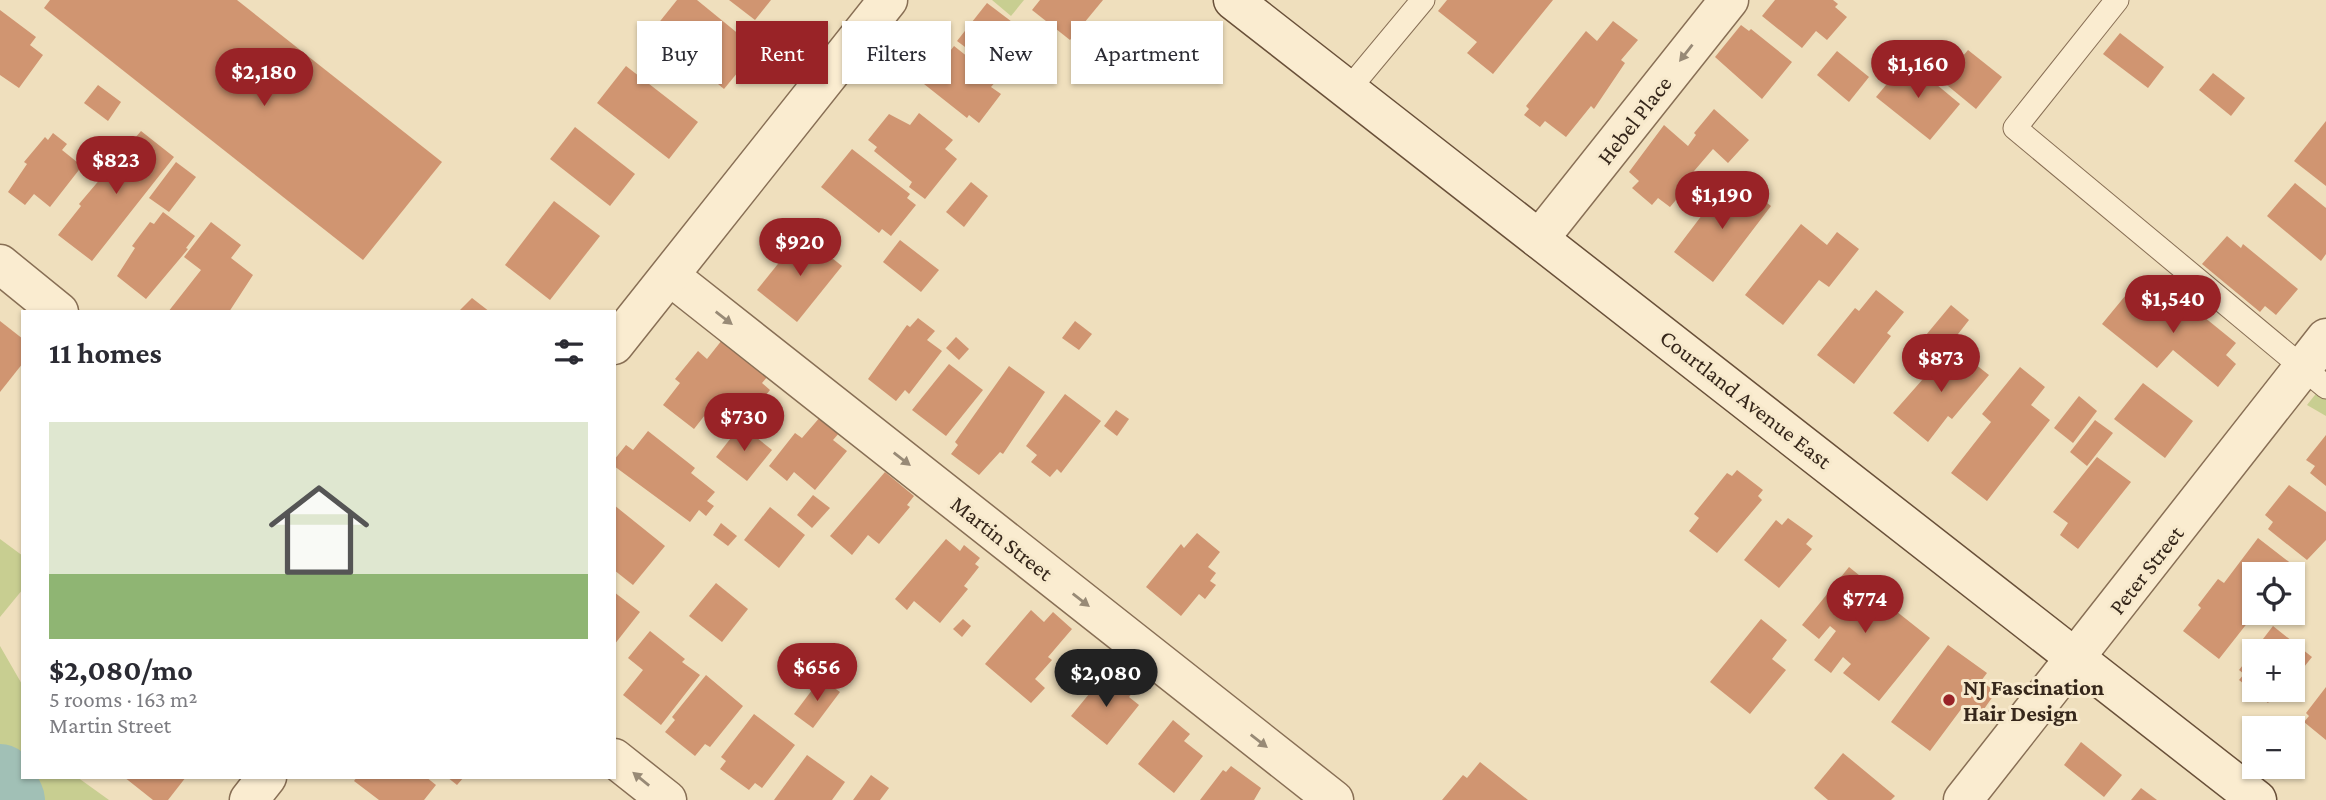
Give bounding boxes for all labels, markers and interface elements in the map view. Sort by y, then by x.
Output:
chip: Buy [637,21,722,84]
chip: Rent [736,21,828,84]
chip: Filters [842,21,951,84]
chip: New [965,21,1057,84]
chip: Apartment [1071,21,1223,84]
pin: $1,160 [1861,41,1975,100]
one-way arrow [1679,44,1694,62]
pin: $2,180 [207,48,321,108]
text: $1,160 [1887,50,1949,76]
text: $2,180 [231,58,297,84]
street label: Hebel Place [1591,71,1677,169]
pin: $823 [75,136,157,196]
text: $823 [92,146,140,172]
pin: $1,190 [1665,172,1779,231]
text: $1,190 [1691,181,1753,207]
pin: $920 [759,218,841,278]
text: $920 [775,228,825,254]
pin: $1,540 [2116,276,2230,335]
text: $1,540 [2141,285,2205,311]
one-way arrow [714,311,732,326]
street label: Courtland Avenue East [1655,324,1837,474]
icon: filters [550,333,588,371]
pin: $873 [1900,334,1982,394]
text: 11 homes [49,336,162,369]
text: $873 [1918,344,1964,370]
pin: $730 [703,393,785,453]
text: $730 [720,403,768,429]
one-way arrow [893,452,911,467]
icon: home [256,467,382,593]
street label: Martin Street [946,490,1058,586]
street label: Peter Street [2103,520,2189,619]
map controls [2242,562,2305,779]
button: locate [2242,562,2305,625]
pin: $774 [1824,576,1906,635]
text: $774 [1843,585,1887,611]
one-way arrow [1071,593,1089,608]
button: + [2242,639,2305,702]
pin: $656 [776,644,858,703]
pin: $2,080 [1049,650,1163,709]
text: $2,080/mo [49,653,193,686]
text: $656 [793,653,841,679]
text: $2,080 [1071,659,1141,685]
place label: NJ Fascination Hair Design [1963,674,2104,726]
text: 5 rooms · 163 m² [49,686,198,712]
marker: NJ Fascination Hair Design [1941,692,1957,708]
text: Martin Street [49,712,171,738]
button: − [2242,716,2305,779]
one-way arrow [1250,734,1268,749]
one-way arrow [632,772,649,787]

